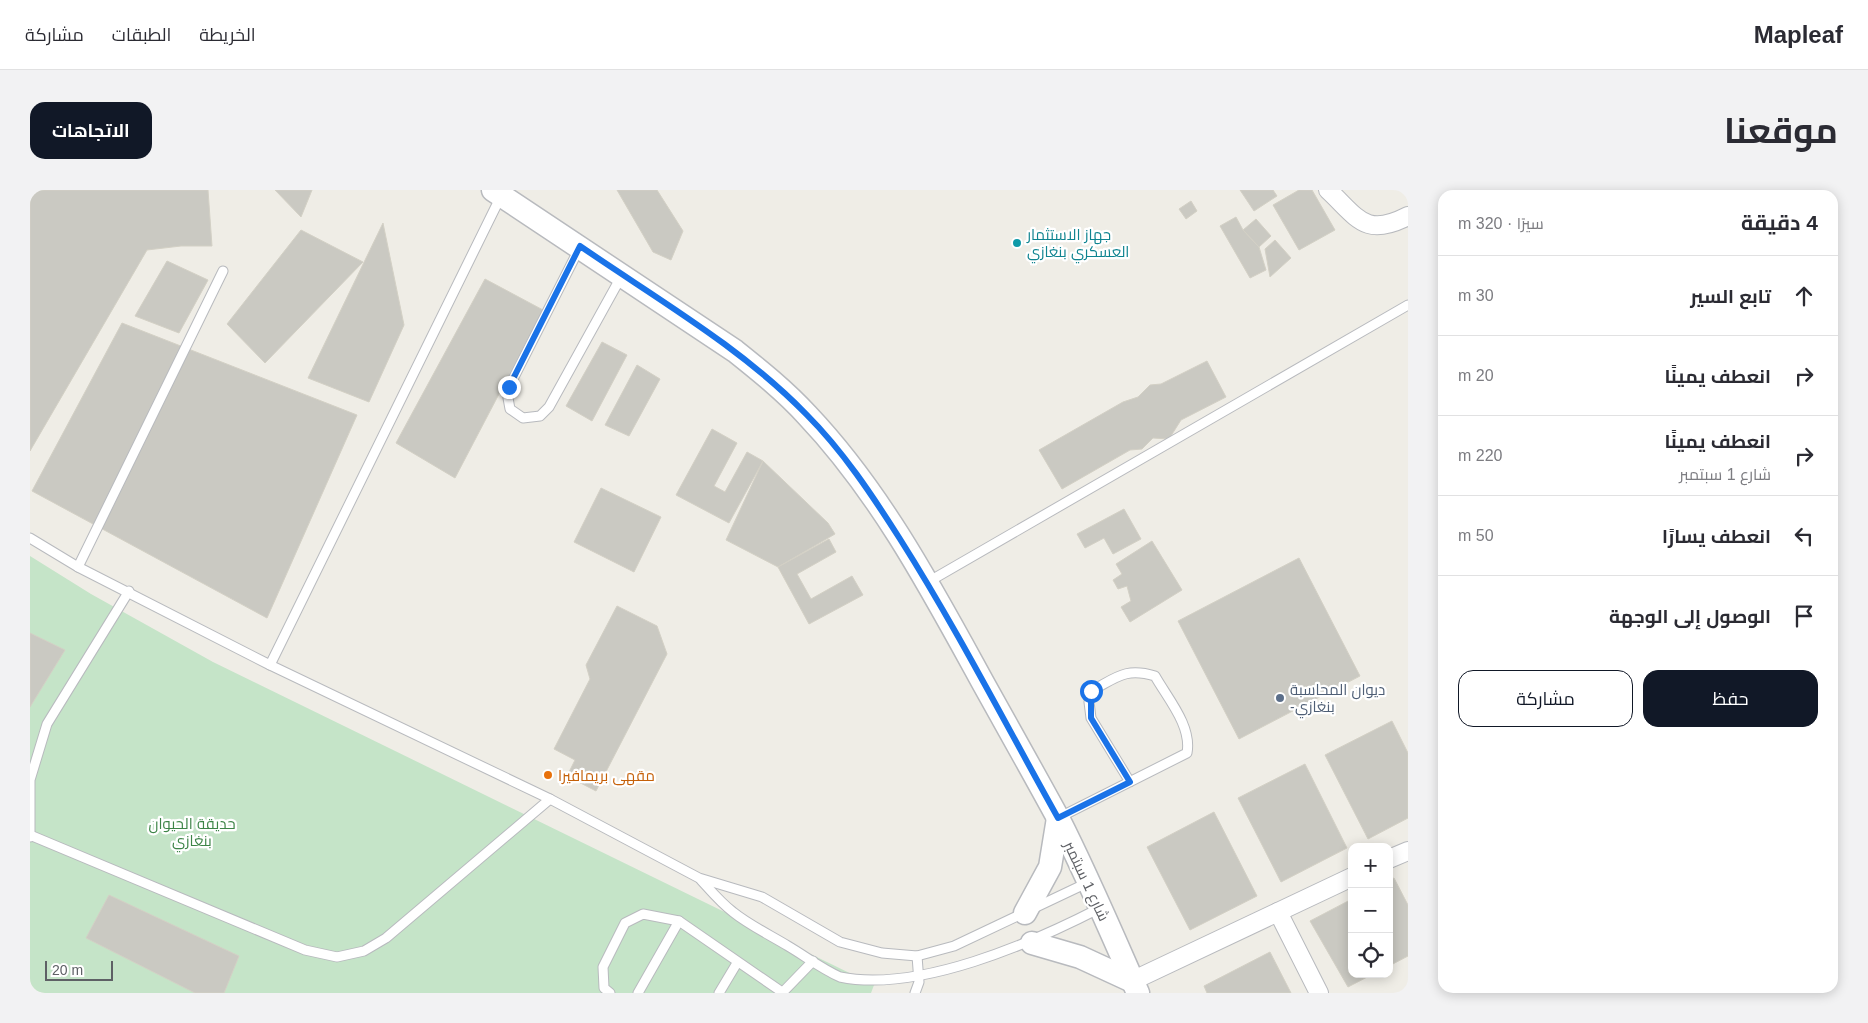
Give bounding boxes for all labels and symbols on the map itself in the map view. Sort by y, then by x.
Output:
place label: جهاز الاستثمار العسكري بنغازي [1026,226,1129,264]
marker: جهاز الاستثمار العسكري بنغازي [1011,237,1023,249]
route end [498,376,521,399]
route start [1080,680,1103,703]
place label: ديوان المحاسبة -بنغازي [1290,681,1385,719]
marker: ديوان المحاسبة -بنغازي [1274,692,1286,704]
place label: مقهى بريمافيرا [558,767,655,786]
marker: مقهى بريمافيرا [542,769,554,781]
park label: حديقة الحيوان بنغازي [148,815,236,853]
street label: شارع 1 سبتمبر [1058,838,1113,925]
scale bar [45,958,112,981]

